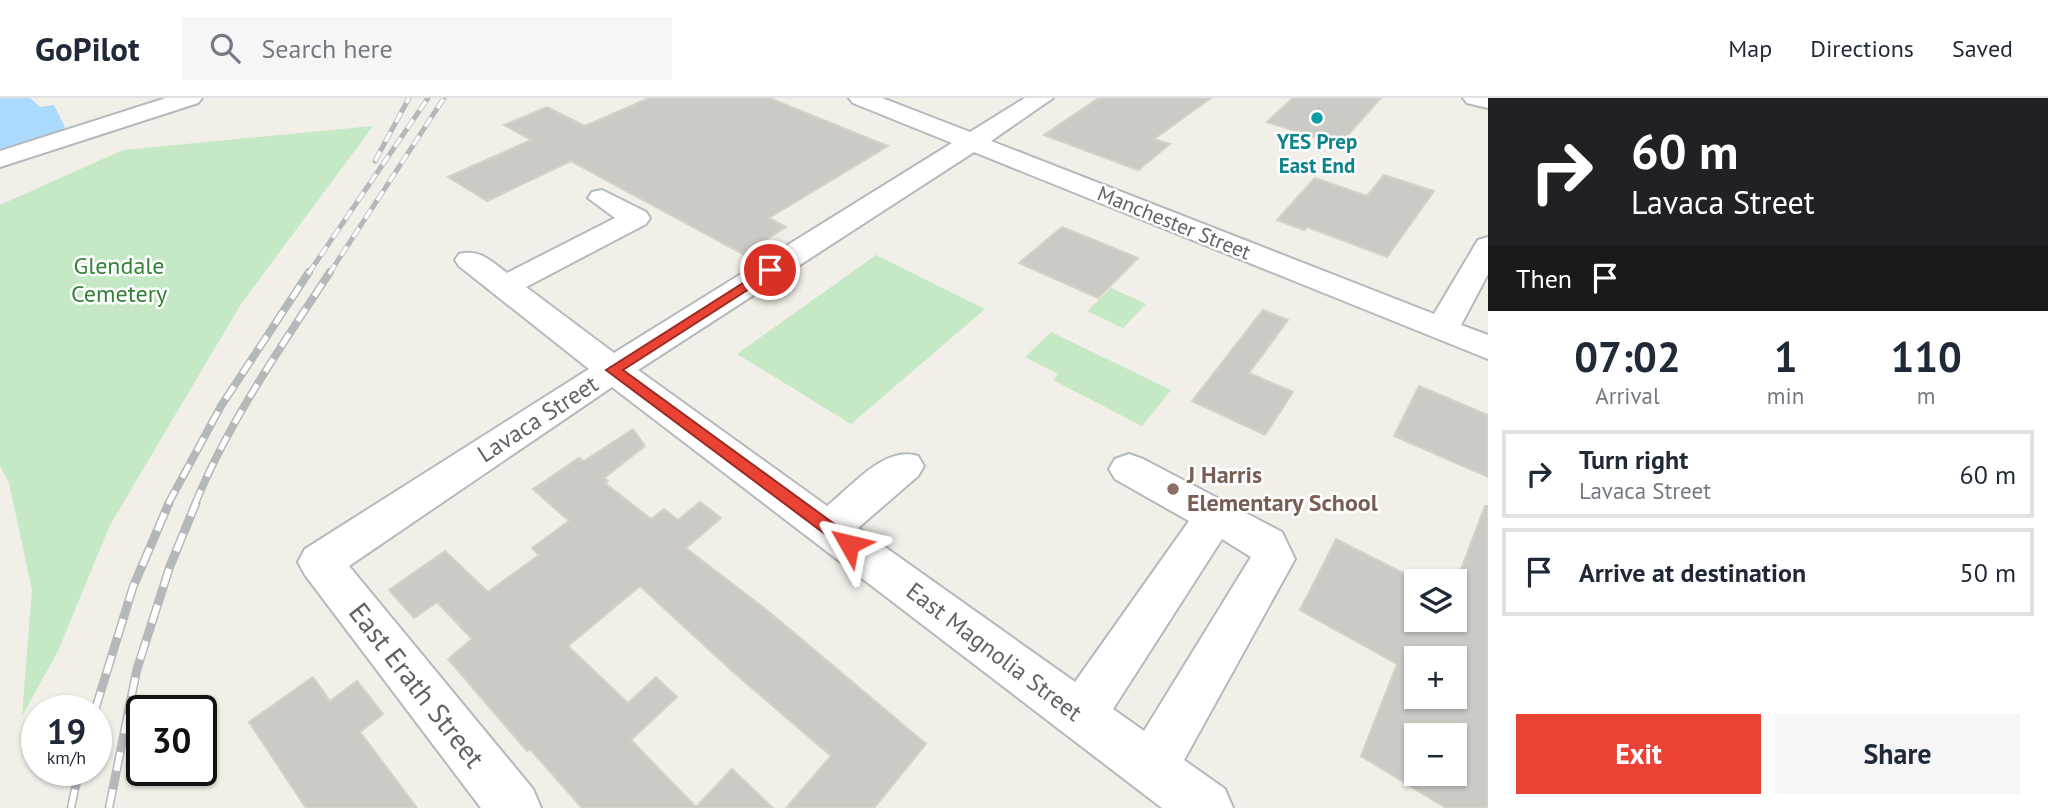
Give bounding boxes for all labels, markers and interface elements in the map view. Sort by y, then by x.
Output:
search box [182,17,672,80]
text: GoPilot [35,27,140,70]
icon: search [206,29,244,67]
text: Search here [262,32,393,65]
text: Map [1728,33,1772,64]
text: Directions [1810,33,1914,64]
text: Saved [1952,33,2013,64]
marker: YES Prep East End [1309,110,1325,126]
text: 60 m [1631,119,1738,183]
icon: right [1516,126,1607,217]
place label: YES Prep East End [1276,128,1357,179]
street label: Manchester Street [1094,180,1255,266]
text: Lavaca Street [1631,181,1815,223]
pin [740,240,800,300]
park label: Glendale Cemetery [71,250,167,309]
icon: arrive [751,251,789,289]
icon: arrive [1586,259,1624,297]
text: Then [1516,262,1572,295]
text: 07:02 [1574,329,1681,384]
text: 1 [1774,329,1797,384]
text: 110 [1890,329,1962,384]
street label: Lavaca Street [472,368,604,469]
text: Arrival [1595,381,1660,410]
text: min [1767,381,1804,410]
text: m [1917,381,1935,410]
text: Turn right [1579,443,1688,476]
icon: right [1520,455,1558,493]
text: 60 m [1960,458,2016,491]
place label: J Harris Elementary School [1186,459,1379,518]
text: Lavaca Street [1579,476,1711,505]
marker: J Harris Elementary School [1165,481,1181,497]
position arrow [812,507,886,581]
icon: arrive [1520,553,1558,591]
text: Arrive at destination [1579,556,1806,589]
text: 50 m [1960,556,2016,589]
map controls [1404,569,1467,786]
button: layers [1404,569,1467,632]
street label: East Magnolia Street [900,575,1088,728]
street label: East Erath Street [341,595,494,775]
button: + [1404,646,1467,709]
speed limit sign: 30 [126,695,217,786]
text: 19 [47,708,86,754]
button: Exit [1516,714,1761,794]
button: Share [1775,714,2020,794]
button: − [1404,723,1467,786]
text: km/h [47,746,86,769]

